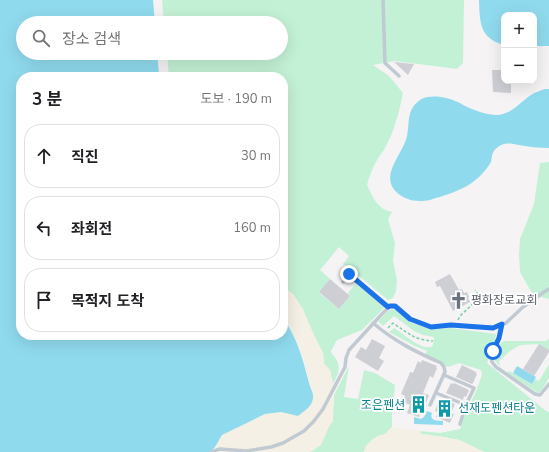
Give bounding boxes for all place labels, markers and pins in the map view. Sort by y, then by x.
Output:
church icon: 평화장로교회 [448,290,468,310]
place label: 평화장로교회 [471,292,537,308]
building icon: 조은펜션 [408,395,428,415]
place label: 조은펜션 [361,397,405,413]
building icon: 선재도펜션타운 [435,398,455,418]
place label: 선재도펜션타운 [458,400,535,416]

